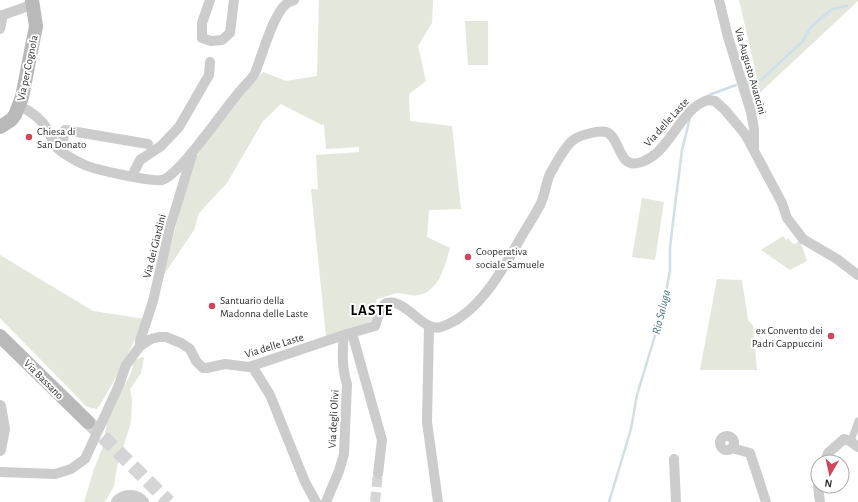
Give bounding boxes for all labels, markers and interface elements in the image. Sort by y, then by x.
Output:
street label: Via Augusto Avancini [733,27,768,116]
street label: Via per Cognola [15,34,40,102]
street label: Via delle Laste [642,96,691,149]
place label: Chiesa di San Donato [37,126,86,150]
marker: Chiesa di San Donato [24,132,34,142]
street label: Via dei Giardini [141,213,168,279]
place label: Cooperativa sociale Samuele [476,246,544,270]
marker: Cooperativa sociale Samuele [463,252,473,262]
water label: Rio Saluga [650,289,672,335]
place label: Santuario della Madonna delle Laste [220,295,308,319]
marker: Santuario della Madonna delle Laste [207,301,217,311]
district label: LASTE [351,303,393,318]
place label: ex Convento dei Padri Cappuccini [752,325,823,349]
street label: Via delle Laste [243,331,305,360]
marker: ex Convento dei Padri Cappuccini [826,331,836,341]
street label: Via Bassano [22,357,66,401]
street label: Via degli Olivi [326,389,341,449]
north arrow [810,454,850,494]
text: N [824,477,833,489]

